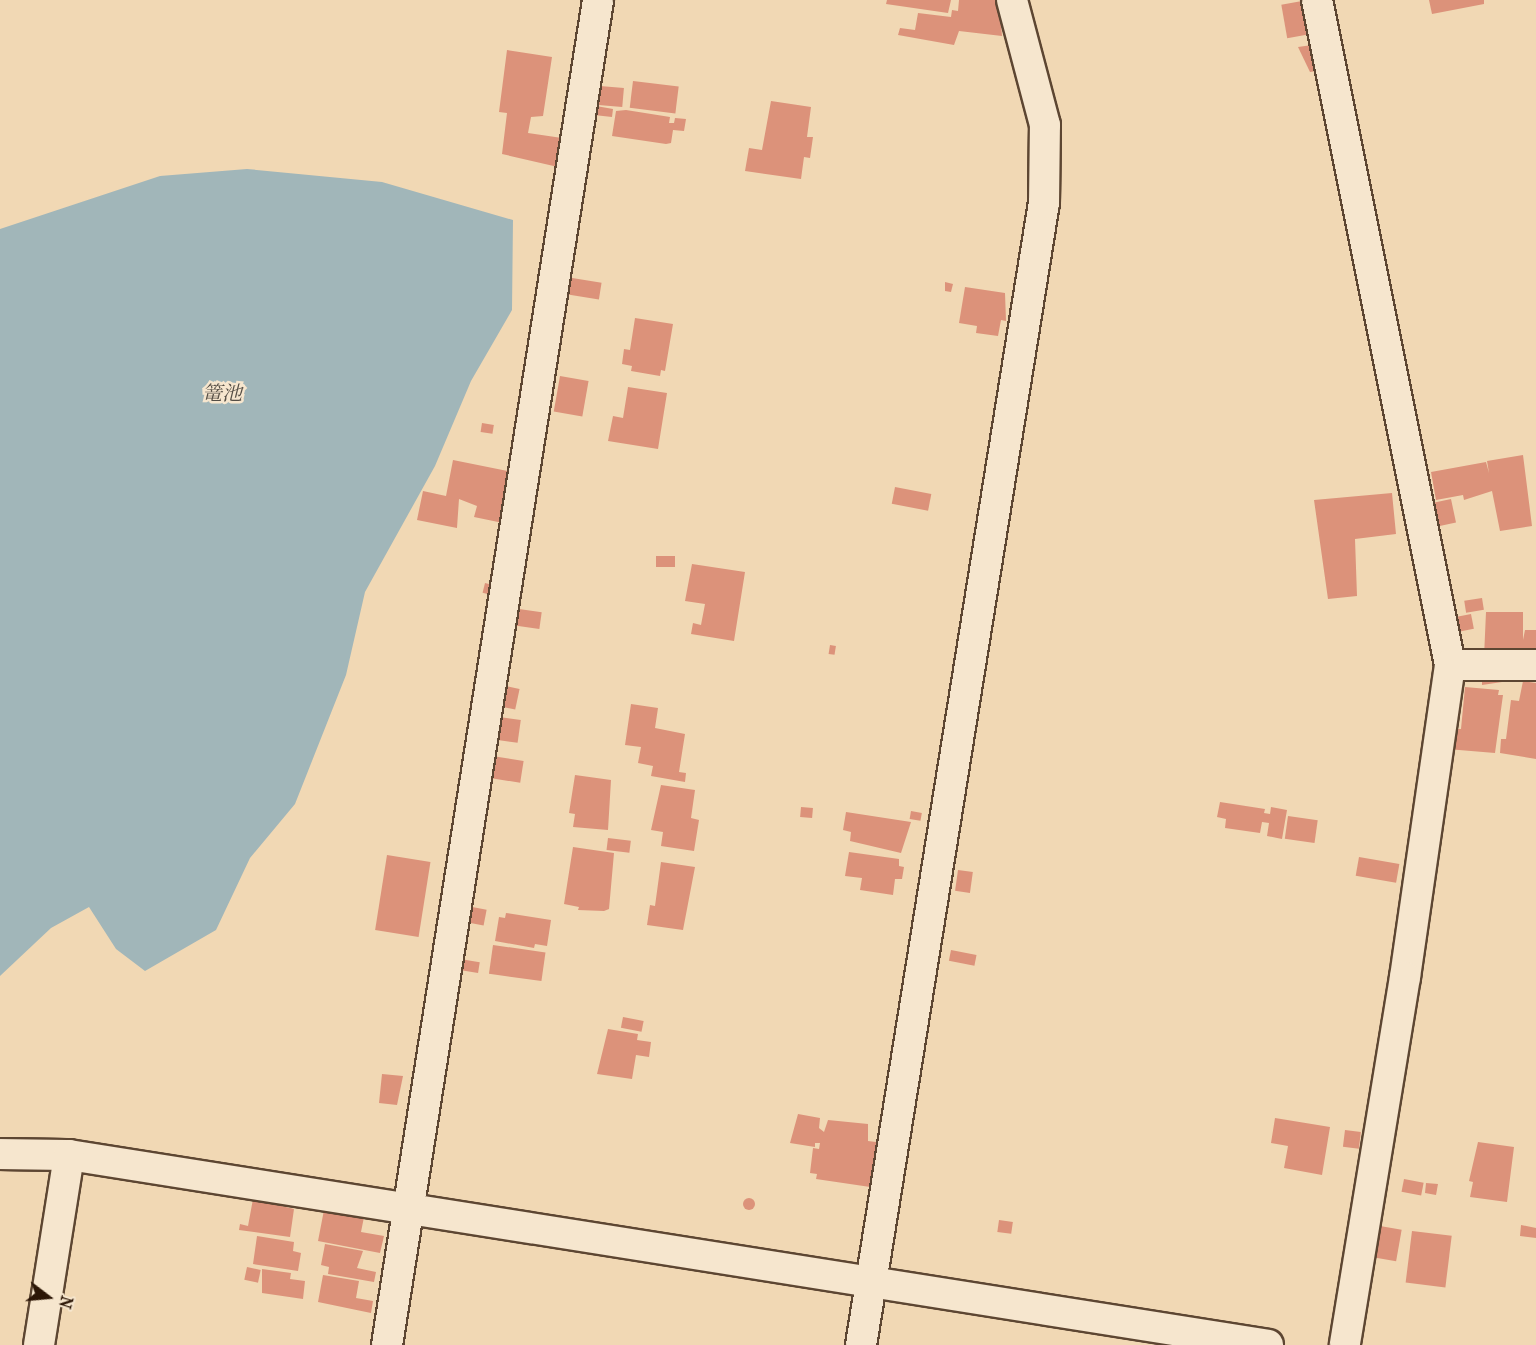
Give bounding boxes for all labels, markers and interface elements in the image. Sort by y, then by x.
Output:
water label: 篭池 [202,381,242,405]
north arrow [18,1267,78,1327]
text: N [55,1294,77,1311]

